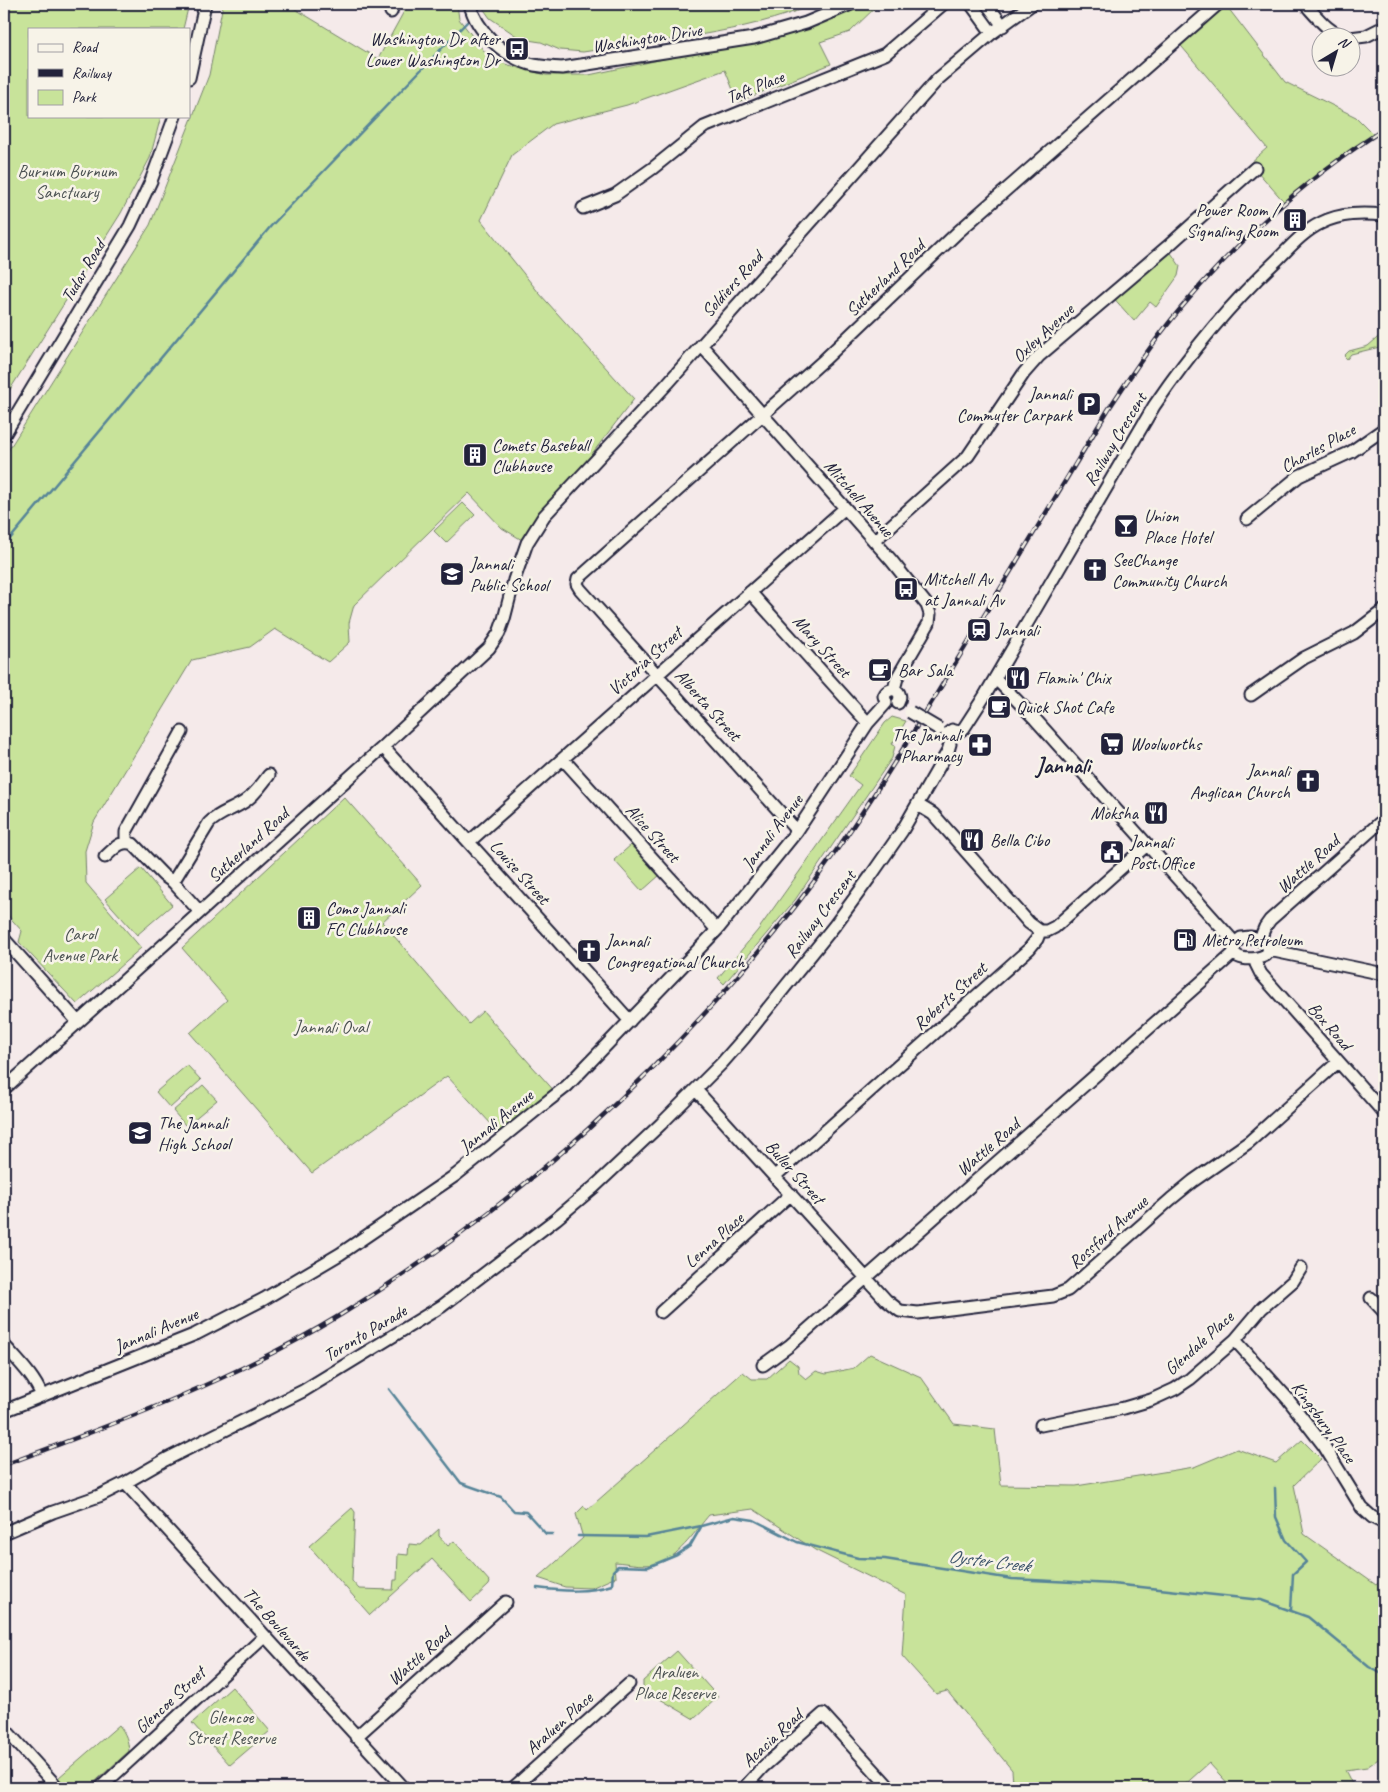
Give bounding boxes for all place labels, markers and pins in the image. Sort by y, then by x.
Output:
place label: Washington Dr after Lower Washington Dr [366,28,502,71]
bus stop icon: Washington Dr after Lower Washington Dr [504,36,530,62]
place label: Power Room / Signaling Room [1186,199,1282,242]
building icon: Power Room / Signaling Room [1282,207,1308,233]
place label: Jannali Commuter Carpark [957,383,1075,426]
parking icon: Jannali Commuter Carpark [1076,391,1102,417]
place label: Comets Baseball Clubhouse [492,434,592,477]
building icon: Comets Baseball Clubhouse [462,442,488,468]
place label: Union Place Hotel [1144,505,1214,548]
bar icon: Union Place Hotel [1113,513,1139,539]
place label: SeeChange Community Church [1112,549,1228,592]
place label: Jannali Public School [469,553,551,596]
church icon: SeeChange Community Church [1082,557,1108,583]
school or university icon: Jannali Public School [439,561,465,587]
place label: Mitchell Av at Jannali Av [924,568,1006,611]
bus stop icon: Mitchell Av at Jannali Av [893,576,919,602]
station icon: Jannali [966,617,992,643]
place label: Jannali [995,619,1042,641]
cafe icon: Bar Sala [867,657,893,683]
place label: Bar Sala [898,659,954,681]
restaurant icon: Flamin' Chix [1005,665,1031,691]
place label: Flamin' Chix [1036,667,1113,689]
cafe icon: Quick Shot Cafe [986,694,1012,720]
place label: Quick Shot Cafe [1016,696,1115,718]
place label: The Jannali Pharmacy [892,724,965,767]
supermarket icon: Woolworths [1099,731,1125,757]
pharmacy icon: The Jannali Pharmacy [967,732,993,758]
place label: Woolworths [1130,733,1203,755]
place label: Jannali Anglican Church [1190,760,1293,803]
church icon: Jannali Anglican Church [1295,768,1321,794]
restaurant icon: Moksha [1143,800,1169,826]
place label: Moksha [1091,802,1140,824]
restaurant icon: Bella Cibo [959,827,985,853]
place label: Bella Cibo [990,829,1051,851]
place label: Jannali Post Office [1129,831,1195,874]
public building icon: Jannali Post Office [1099,839,1125,865]
place label: Como Jannali FC Clubhouse [326,897,408,940]
building icon: Como Jannali FC Clubhouse [296,905,322,931]
fuel station icon: Metro Petroleum [1172,927,1198,953]
place label: Metro Petroleum [1202,929,1303,951]
place label: Jannali Congregational Church [605,930,745,973]
church icon: Jannali Congregational Church [576,938,602,964]
place label: The Jannali High School [158,1112,233,1155]
school or university icon: The Jannali High School [127,1120,153,1146]

